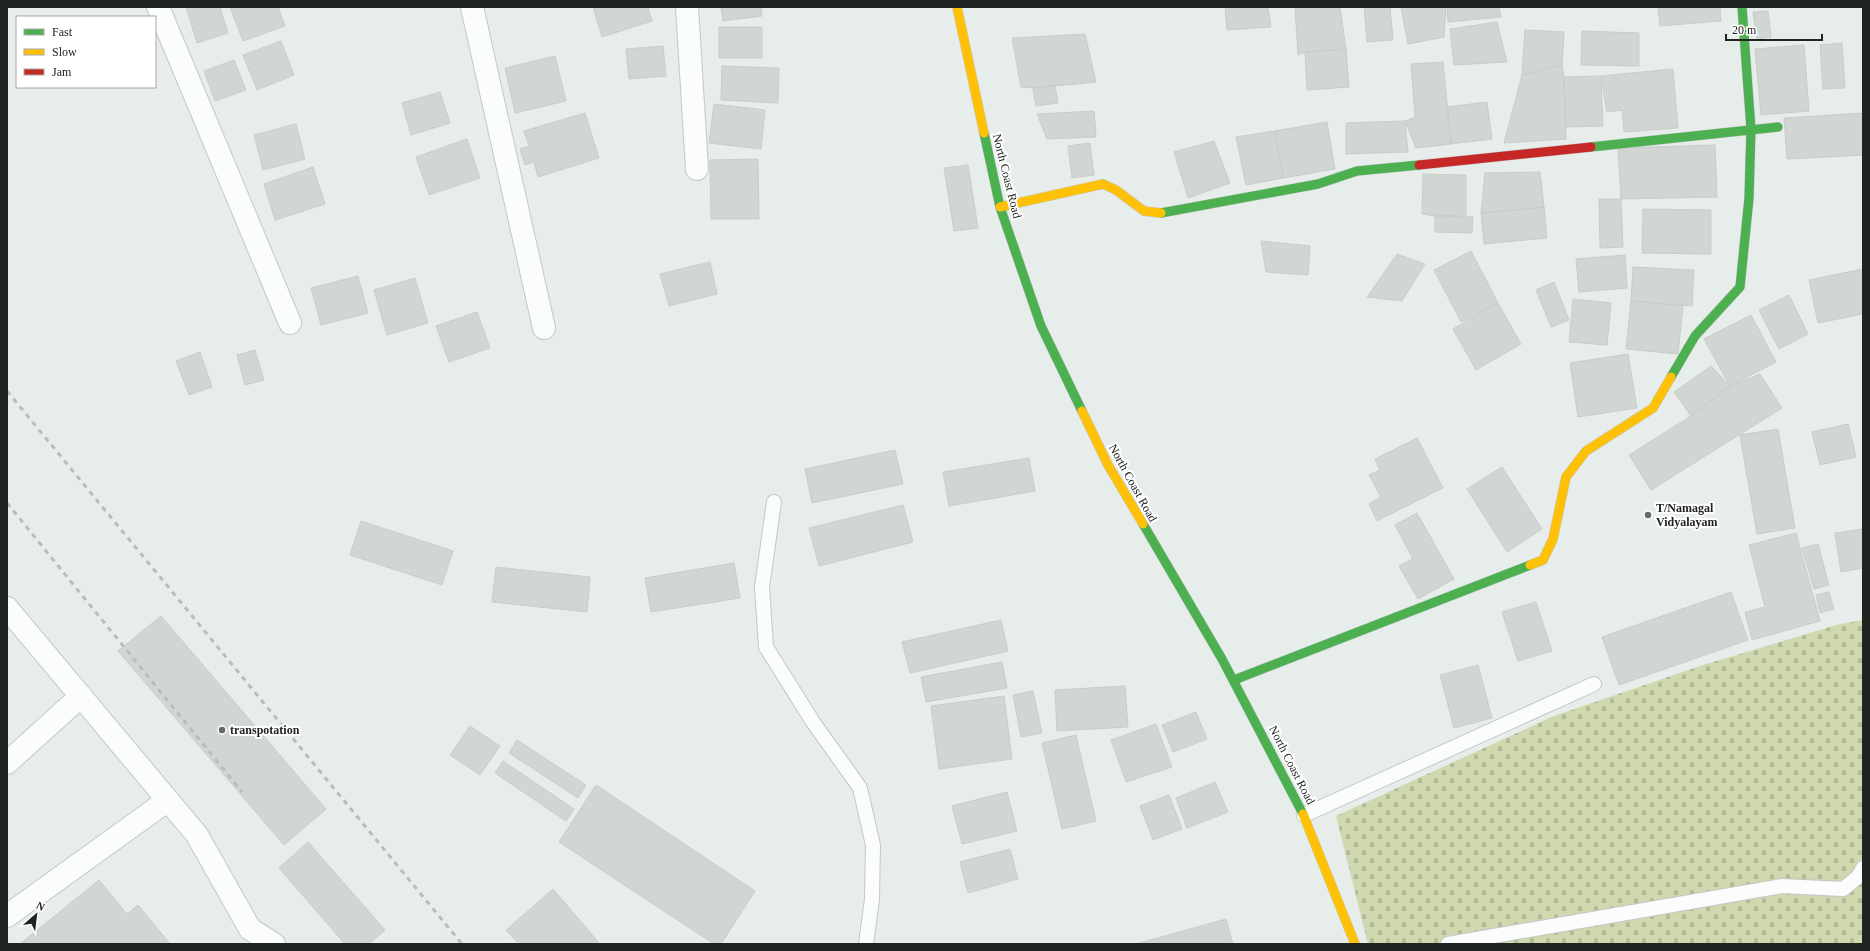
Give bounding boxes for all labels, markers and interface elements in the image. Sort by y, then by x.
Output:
legend [16,16,156,88]
scale bar [1726,16,1822,42]
text: 20 m [1732,23,1757,37]
text: Fast [52,25,73,39]
text: Slow [52,45,77,59]
text: Jam [52,65,72,79]
street label: North Coast Road [990,132,1024,220]
street label: North Coast Road [1106,442,1160,524]
place label: T/Namagal Vidyalayam [1656,501,1718,529]
marker: T/Namagal Vidyalayam [1643,510,1653,520]
place label: transpotation [230,723,300,737]
street label: North Coast Road [1266,723,1318,807]
marker: transpotation [217,725,227,735]
north arrow [16,895,56,935]
text: N [34,899,47,913]

